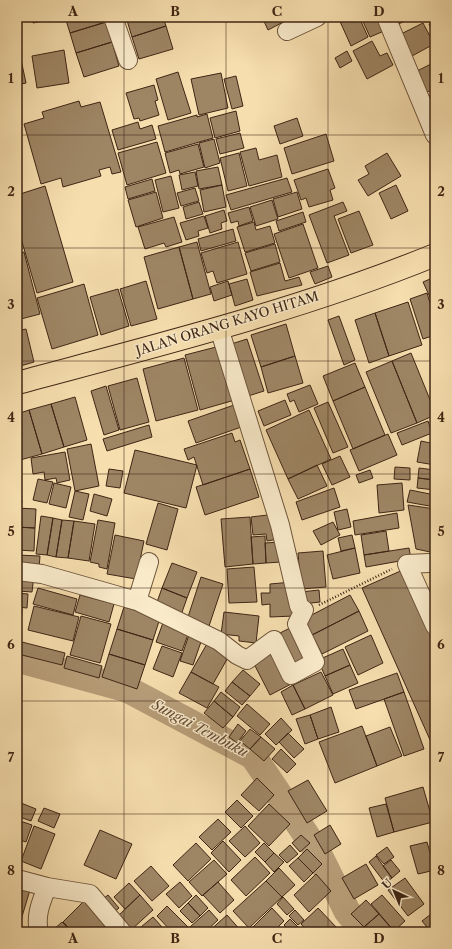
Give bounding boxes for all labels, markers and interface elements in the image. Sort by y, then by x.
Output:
text: A [67,3,79,19]
text: B [170,3,180,19]
text: C [272,3,282,19]
text: D [373,3,385,19]
text: 1 [8,70,14,86]
text: 1 [438,70,444,86]
text: 2 [7,183,15,199]
text: 2 [437,183,445,199]
street label: JALAN ORANG KAYO HITAM [132,288,320,359]
text: 3 [7,296,15,312]
text: 3 [437,296,445,312]
text: 4 [7,409,15,425]
text: 4 [437,409,445,425]
text: 5 [7,523,15,539]
text: 5 [437,523,445,539]
text: 6 [7,636,15,652]
text: 6 [437,636,445,652]
water label: Sungai Tembuku [148,695,252,761]
text: 7 [8,749,15,765]
text: 7 [438,749,445,765]
text: 8 [7,862,15,878]
text: 8 [437,862,445,878]
north arrow [374,871,414,911]
text: U [379,876,395,892]
text: A [67,930,79,946]
text: B [170,930,180,946]
text: C [272,930,282,946]
text: D [373,930,385,946]

